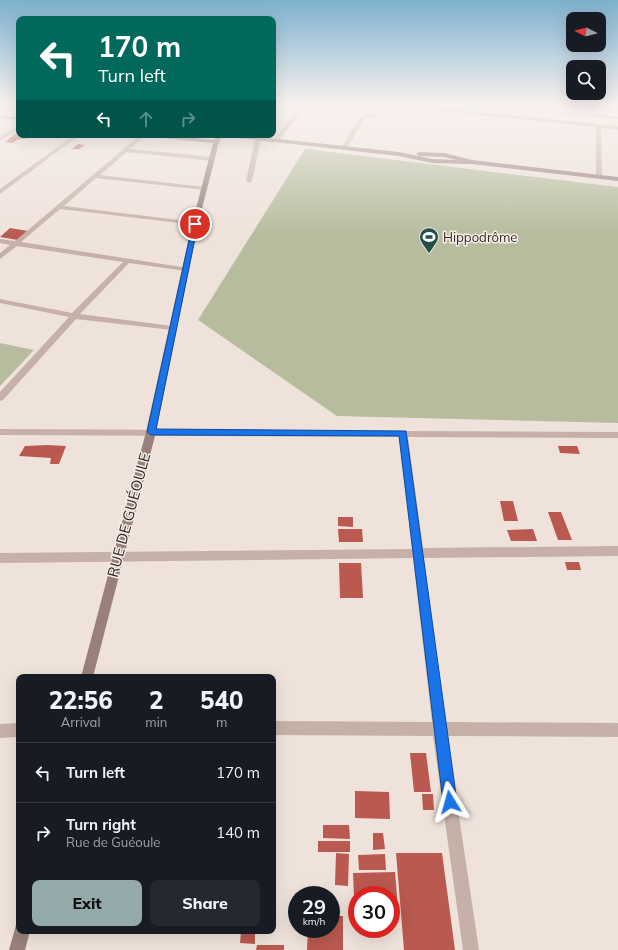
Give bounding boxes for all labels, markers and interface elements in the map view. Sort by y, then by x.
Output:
north arrow [566,12,606,52]
map controls [566,12,606,100]
text: 170 m [98,29,181,64]
icon: left [32,32,84,84]
button: search [566,60,606,100]
text: Turn left [98,64,166,87]
icon: left [93,108,115,130]
icon: ahead [135,108,157,130]
icon: right [177,108,199,130]
pin [178,207,212,241]
icon: arrive [184,213,206,235]
sports icon: Hippodrôme [418,226,440,254]
place label: Hippodrôme [443,229,517,245]
street label: RUE DE GUÉOULE [103,450,154,579]
text: 22:56 [49,685,113,715]
text: 2 [149,685,164,715]
text: 540 [200,685,243,715]
text: Arrival [61,714,101,730]
text: min [145,714,167,730]
text: m [216,714,227,730]
icon: left [32,762,54,784]
text: Turn left [66,763,125,782]
text: 170 m [216,763,260,782]
position arrow [429,781,471,823]
text: Turn right [66,815,136,834]
icon: right [32,822,54,844]
text: 140 m [216,823,260,842]
text: Rue de Guéoule [66,834,160,850]
button: Exit [32,880,142,926]
button: Share [150,880,260,926]
speed limit sign: 30 [348,886,400,938]
text: 29 [302,894,326,919]
text: km/h [303,915,325,928]

